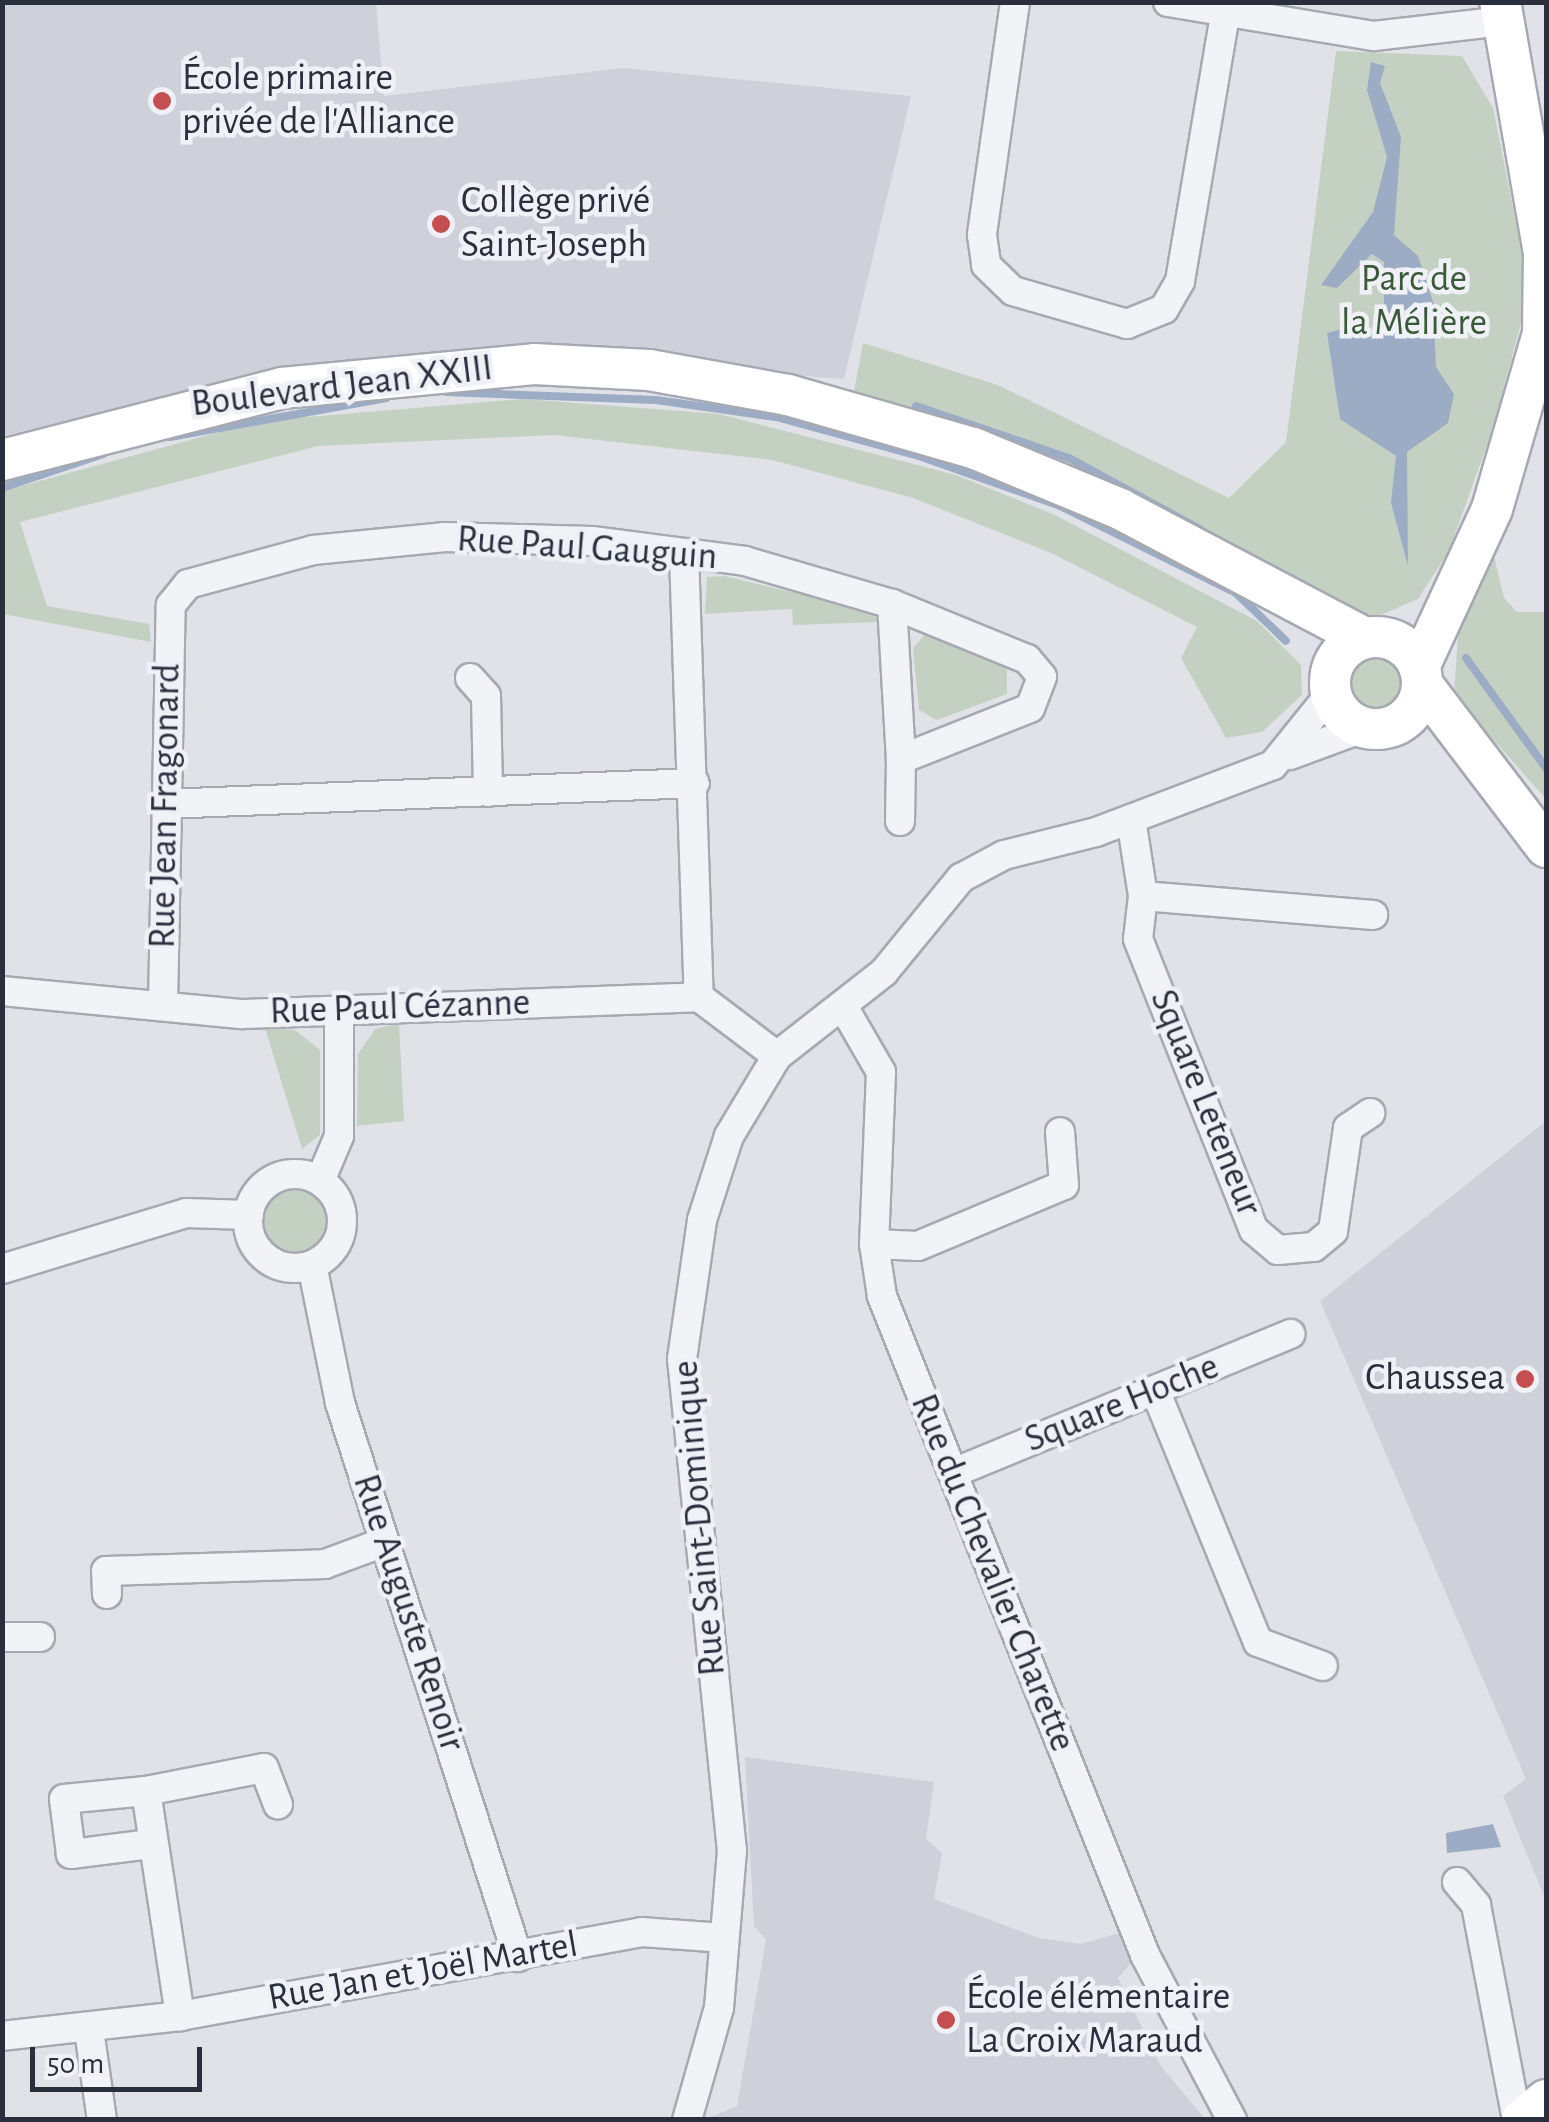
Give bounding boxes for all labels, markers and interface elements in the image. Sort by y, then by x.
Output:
place label: École primaire privée de l'Alliance [182,56,455,146]
marker: École primaire privée de l'Alliance [151,90,173,112]
place label: Collège privé Saint-Joseph [461,179,650,268]
marker: Collège privé Saint-Joseph [430,213,452,235]
park label: Parc de la Mélière [1341,257,1487,346]
street label: Boulevard Jean XXIII [189,346,495,428]
street label: Rue Paul Gauguin [455,517,719,581]
street label: Rue Jean Fragonard [141,663,191,949]
street label: Rue Paul Cézanne [269,981,531,1035]
street label: Square Leteneur [1139,983,1271,1223]
street label: Square Hoche [1018,1344,1226,1464]
place label: Chaussea [1365,1356,1505,1402]
street label: Rue Saint-Dominique [663,1358,737,1678]
marker: Chaussea [1514,1368,1536,1390]
street label: Rue du Chevalier Charette [899,1388,1085,1758]
street label: Rue Auguste Renoir [342,1469,474,1757]
street label: Rue Jan et Joël Martel [265,1922,581,2022]
place label: École élémentaire La Croix Maraud [966,1975,1230,2064]
marker: École élémentaire La Croix Maraud [935,2009,957,2031]
scale bar [35,2027,208,2089]
text: 50 m [47,2049,104,2079]

